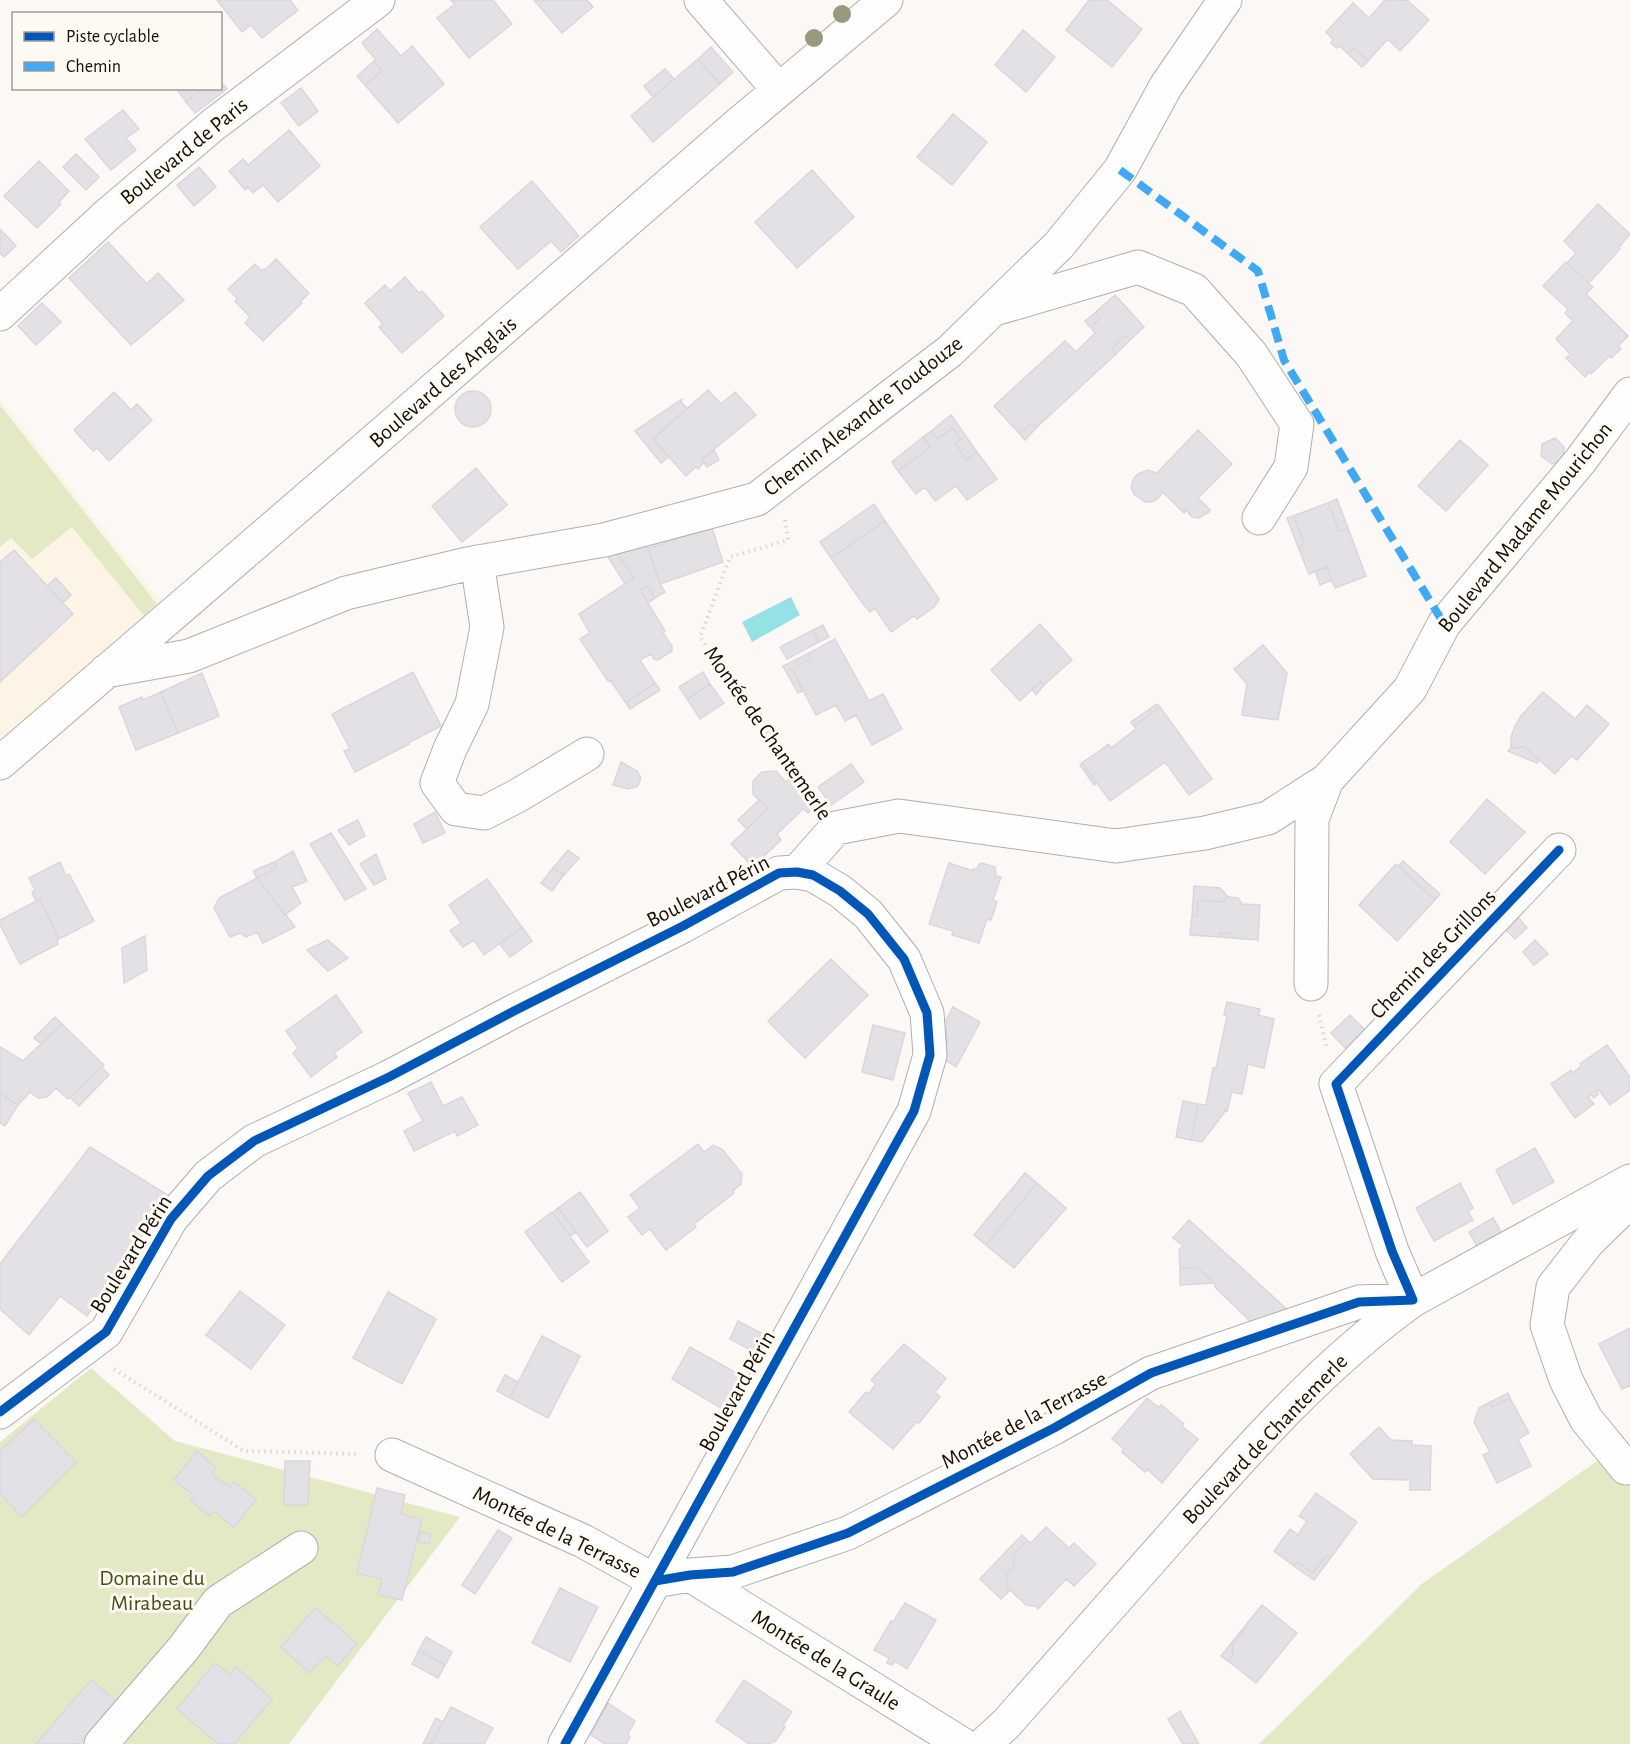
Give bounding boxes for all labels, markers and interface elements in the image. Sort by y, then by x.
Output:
legend [12,12,222,90]
text: Piste cyclable [66,28,159,46]
text: Chemin [66,58,121,76]
street label: Boulevard de Paris [116,93,252,209]
street label: Boulevard des Anglais [365,312,521,452]
street label: Chemin Alexandre Toudouze [759,332,967,500]
street label: Boulevard Madame Mourichon [1434,418,1616,636]
street label: Montée de Chantemerle [700,642,836,824]
street label: Boulevard Périn [643,851,773,931]
street label: Chemin des Grillons [1366,885,1500,1023]
street label: Boulevard Périn [86,1191,176,1317]
street label: Boulevard Périn [695,1327,779,1455]
street label: Boulevard de Chantemerle [1178,1350,1352,1528]
street label: Montée de la Terrasse [938,1367,1110,1473]
street label: Montée de la Terrasse [470,1482,644,1582]
park label: Domaine du Mirabeau [99,1567,205,1614]
street label: Montée de la Graule [748,1605,904,1715]

